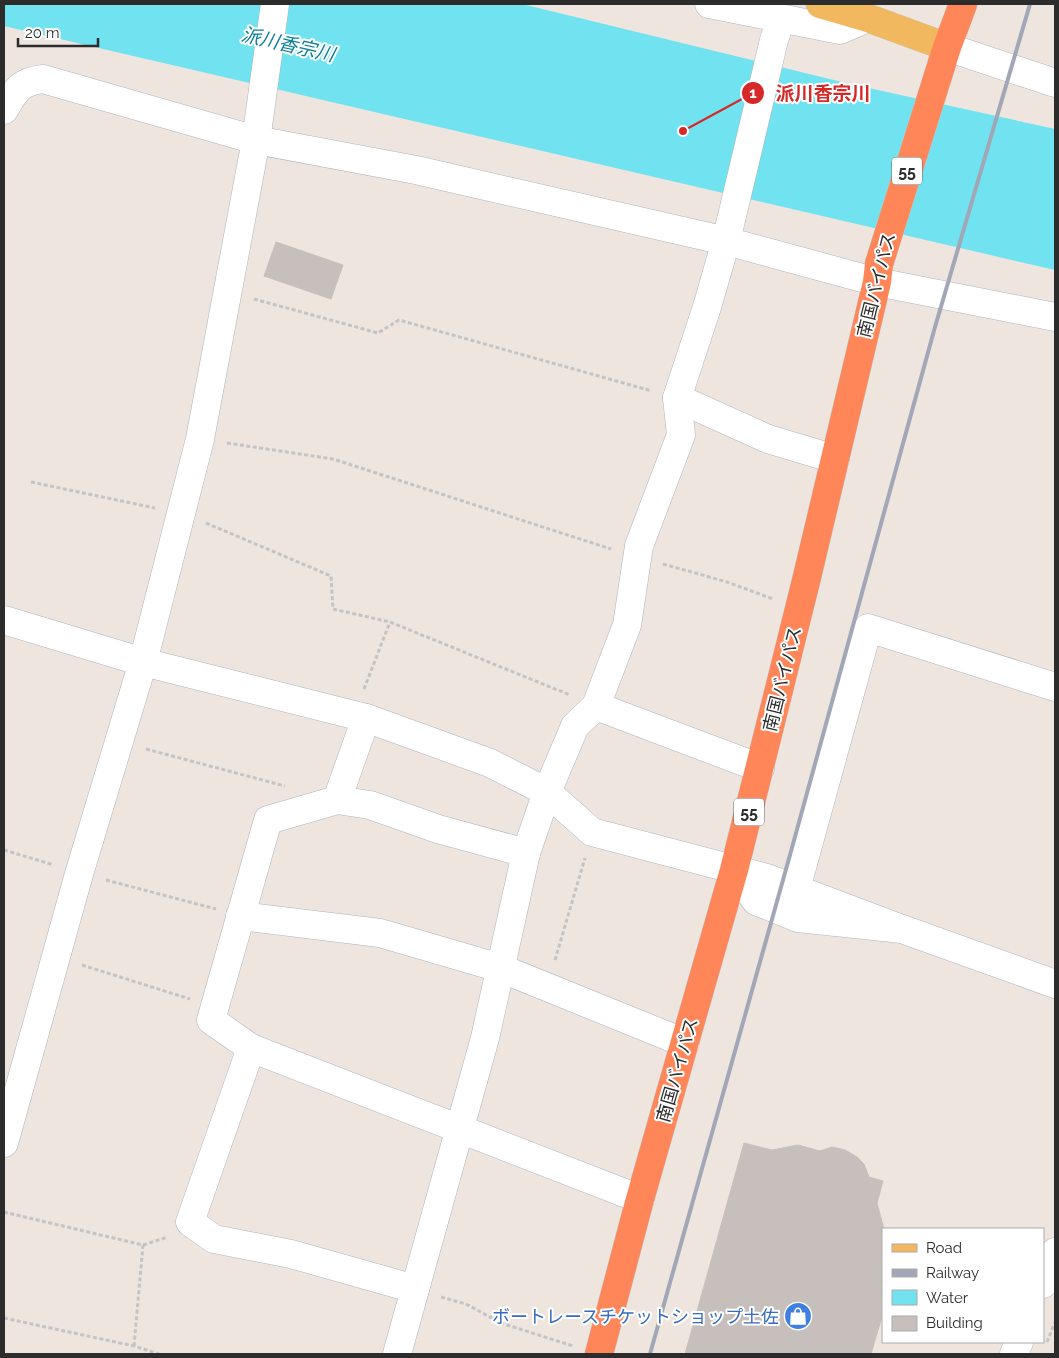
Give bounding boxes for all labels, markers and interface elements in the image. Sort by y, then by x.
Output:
scale bar [18,15,98,47]
water label: 派川香宗川 [239,23,339,66]
text: 20 m [25,24,60,42]
callout: 派川香宗川 [740,76,880,110]
text: 派川香宗川 [775,82,871,104]
text: 1 [749,84,757,102]
road number: 55 [892,158,922,185]
street label: 南国バイパス [853,230,899,340]
street label: 南国バイパス [759,624,805,734]
road number: 55 [734,799,764,826]
street label: 南国バイパス [652,1015,702,1125]
legend [882,1228,1044,1343]
text: Road [926,1239,962,1257]
text: Railway [926,1264,979,1282]
text: Water [926,1289,969,1307]
shop icon: ボートレースチケットショップ土佐 [783,1301,813,1331]
place label: ボートレースチケットショップ土佐 [492,1306,779,1327]
text: Building [926,1314,983,1332]

